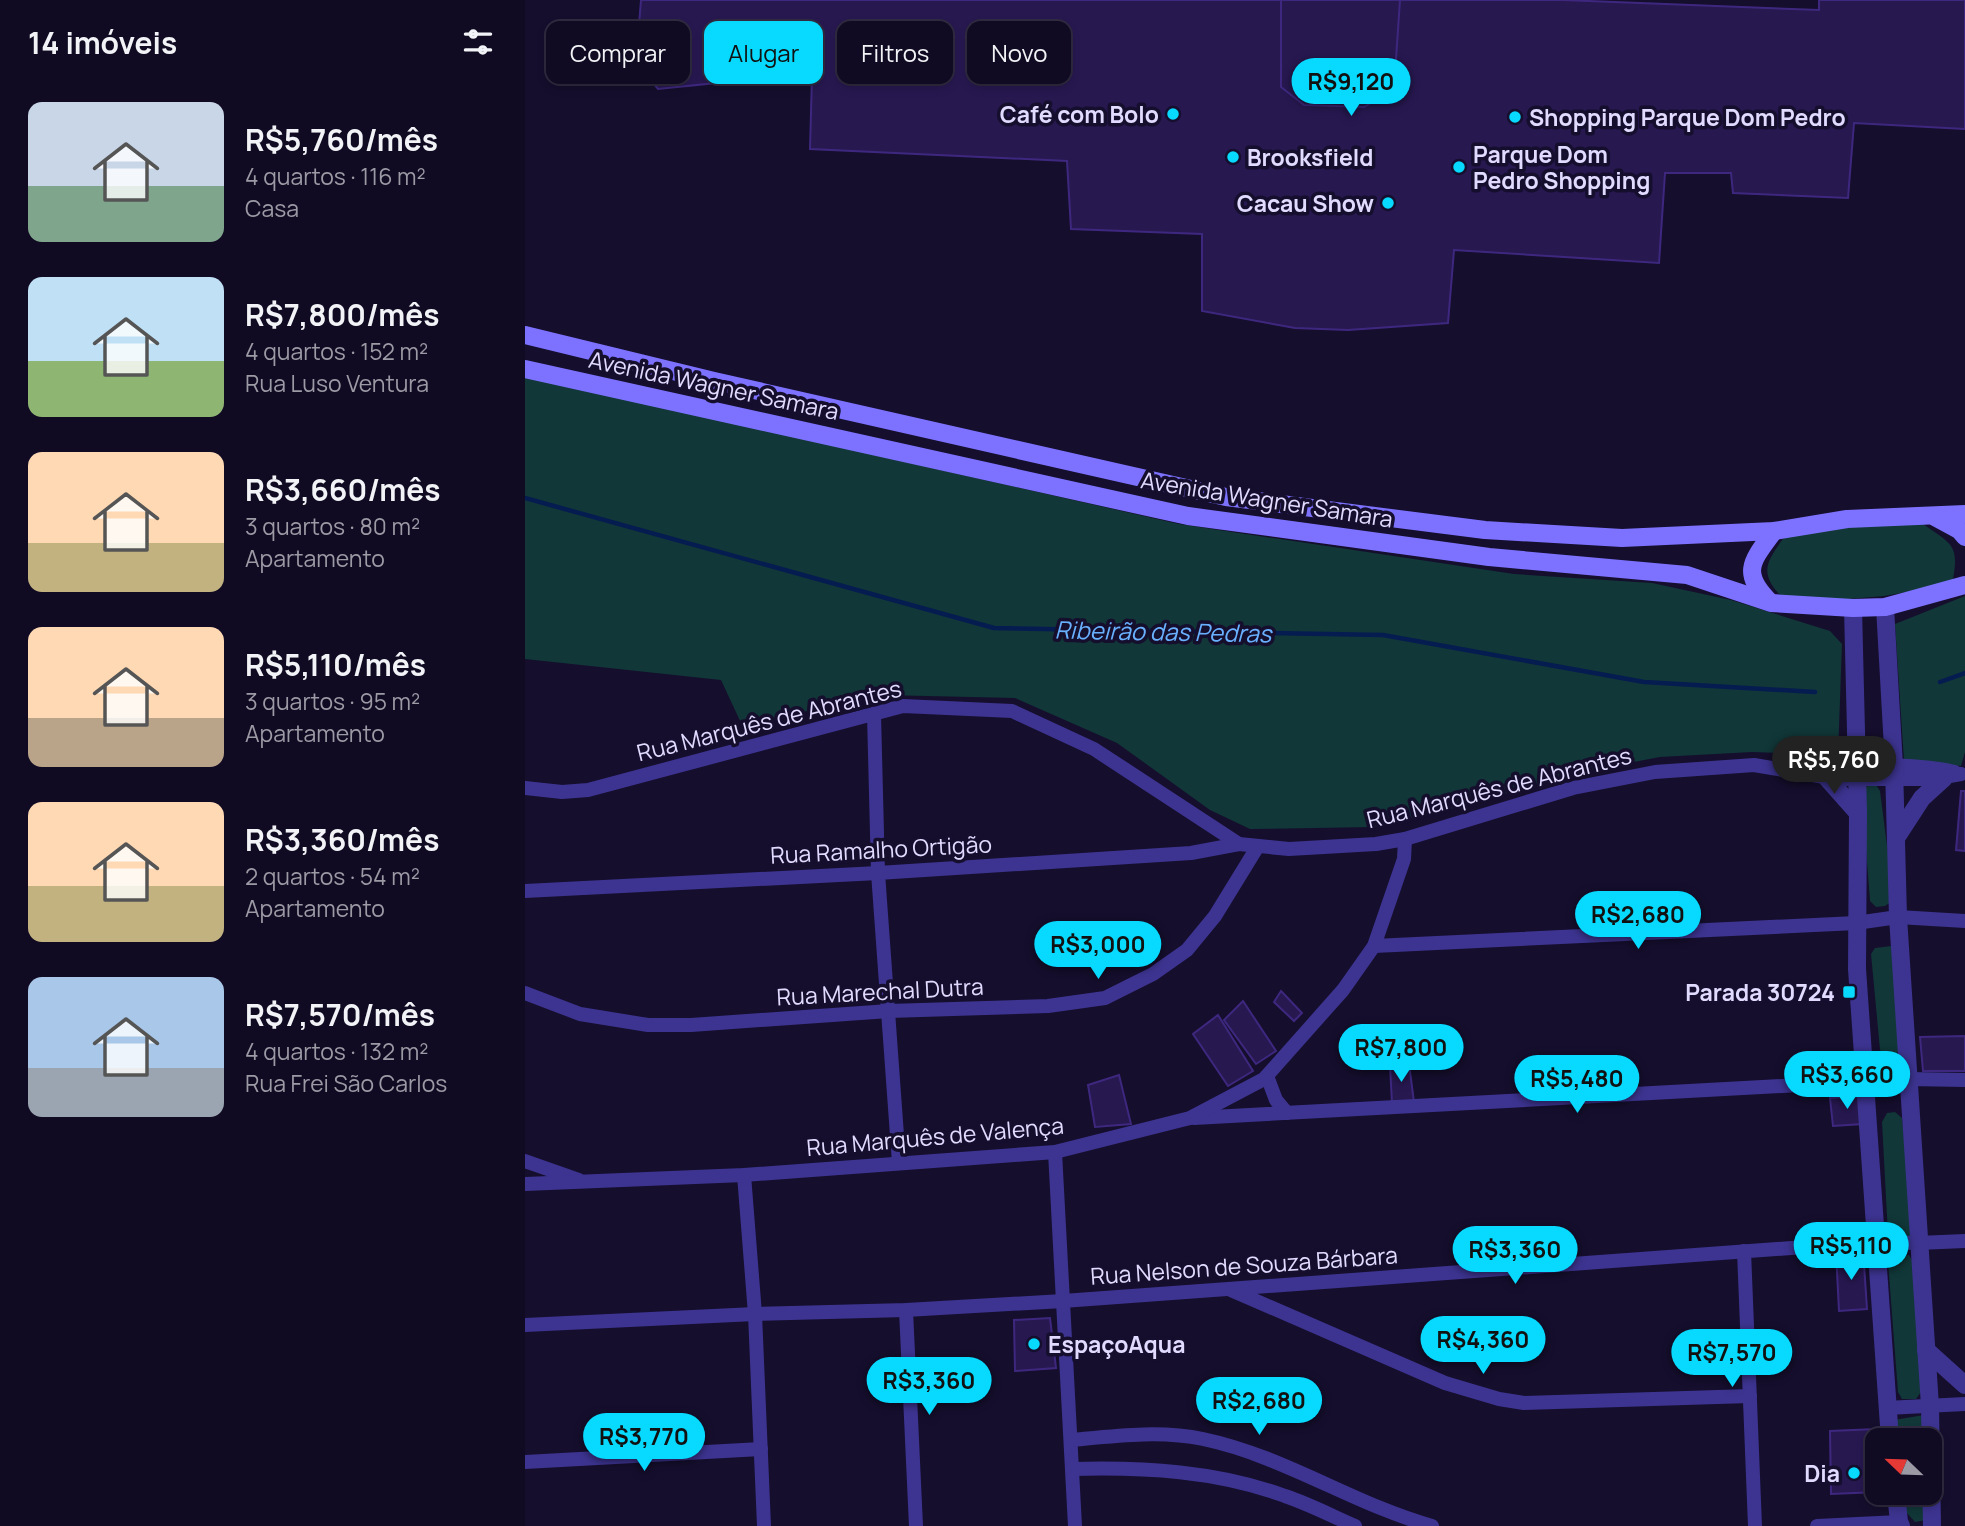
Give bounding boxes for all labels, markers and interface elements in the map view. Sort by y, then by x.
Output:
chip: Comprar [546,21,690,84]
chip: Alugar [704,21,823,84]
chip: Filtros [837,21,953,84]
chip: Novo [967,21,1071,84]
text: 14 imóveis [28,22,177,63]
icon: filters [459,23,497,61]
pin: R$9,120 [1286,58,1416,118]
text: R$9,120 [1308,65,1394,97]
place label: Café com Bolo [1000,98,1159,130]
place label: Shopping Parque Dom Pedro [1529,101,1846,133]
marker: Café com Bolo [1165,106,1181,122]
marker: Shopping Parque Dom Pedro [1507,109,1523,125]
text: R$5,760/mês [245,119,438,160]
icon: home [84,130,168,214]
place label: Parque Dom Pedro Shopping [1473,138,1650,196]
place label: Brooksfield [1247,141,1373,173]
marker: Brooksfield [1225,149,1241,165]
marker: Parque Dom Pedro Shopping [1451,159,1467,175]
text: 4 quartos · 116 m² [245,160,426,192]
place label: Cacau Show [1237,187,1374,219]
text: Casa [245,192,299,224]
marker: Cacau Show [1380,195,1396,211]
text: R$7,800/mês [245,294,439,335]
icon: home [84,305,168,389]
text: 4 quartos · 152 m² [245,335,428,367]
street label: Avenida Wagner Samara [586,343,842,427]
text: Rua Luso Ventura [245,367,429,399]
street label: Avenida Wagner Samara [1139,463,1395,535]
text: R$3,660/mês [245,469,441,510]
icon: home [84,480,168,564]
text: 3 quartos · 80 m² [245,510,420,542]
text: Apartamento [245,542,385,574]
water label: Ribeirão das Pedras [1054,613,1274,649]
text: R$5,110/mês [245,644,426,685]
icon: home [84,655,168,739]
street label: Rua Marquês de Abrantes [633,672,905,768]
text: 3 quartos · 95 m² [245,685,420,717]
text: Apartamento [245,717,385,749]
pin: R$5,760 [1769,736,1899,796]
street label: Rua Marquês de Abrantes [1363,739,1635,835]
text: R$5,760 [1788,743,1880,775]
text: R$3,360/mês [245,819,439,860]
street label: Rua Ramalho Ortigão [769,827,993,871]
icon: home [84,830,168,914]
text: 2 quartos · 54 m² [245,860,420,892]
text: Apartamento [245,892,385,924]
pin: R$2,680 [1573,892,1703,951]
text: R$2,680 [1591,898,1685,930]
pin: R$3,000 [1033,922,1163,981]
text: R$3,000 [1050,928,1146,960]
street label: Rua Marechal Dutra [776,970,984,1012]
place label: Parada 30724 [1685,976,1835,1008]
marker: Parada 30724 [1841,984,1857,1000]
text: R$7,570/mês [245,994,435,1035]
icon: home [84,1005,168,1089]
pin: R$7,800 [1336,1024,1466,1084]
text: R$7,800 [1355,1031,1447,1063]
text: 4 quartos · 132 m² [245,1035,428,1067]
pin: R$3,660 [1782,1052,1912,1111]
pin: R$5,480 [1512,1056,1642,1115]
text: R$3,660 [1800,1058,1894,1090]
text: R$5,480 [1530,1062,1624,1094]
text: Rua Frei São Carlos [245,1067,447,1099]
street label: Rua Marquês de Valença [805,1109,1065,1163]
pin: R$5,110 [1786,1222,1916,1282]
pin: R$3,360 [1450,1226,1580,1286]
text: R$5,110 [1810,1229,1892,1261]
text: R$3,360 [1469,1233,1561,1265]
street label: Rua Nelson de Souza Bárbara [1089,1238,1399,1292]
pin: R$4,360 [1418,1316,1548,1376]
text: R$4,360 [1437,1323,1529,1355]
place label: EspaçoAqua [1048,1328,1185,1360]
pin: R$7,570 [1667,1330,1797,1389]
marker: EspaçoAqua [1026,1336,1042,1352]
text: R$7,570 [1687,1336,1777,1368]
pin: R$3,360 [864,1358,994,1417]
text: R$3,360 [883,1364,975,1396]
pin: R$2,680 [1194,1378,1324,1437]
text: R$2,680 [1212,1384,1306,1416]
pin: R$3,770 [579,1414,709,1473]
text: R$3,770 [599,1420,689,1452]
north arrow [1865,1428,1943,1505]
map controls [1865,1428,1942,1505]
place label: Dia [1804,1457,1840,1489]
marker: Dia [1846,1465,1862,1481]

